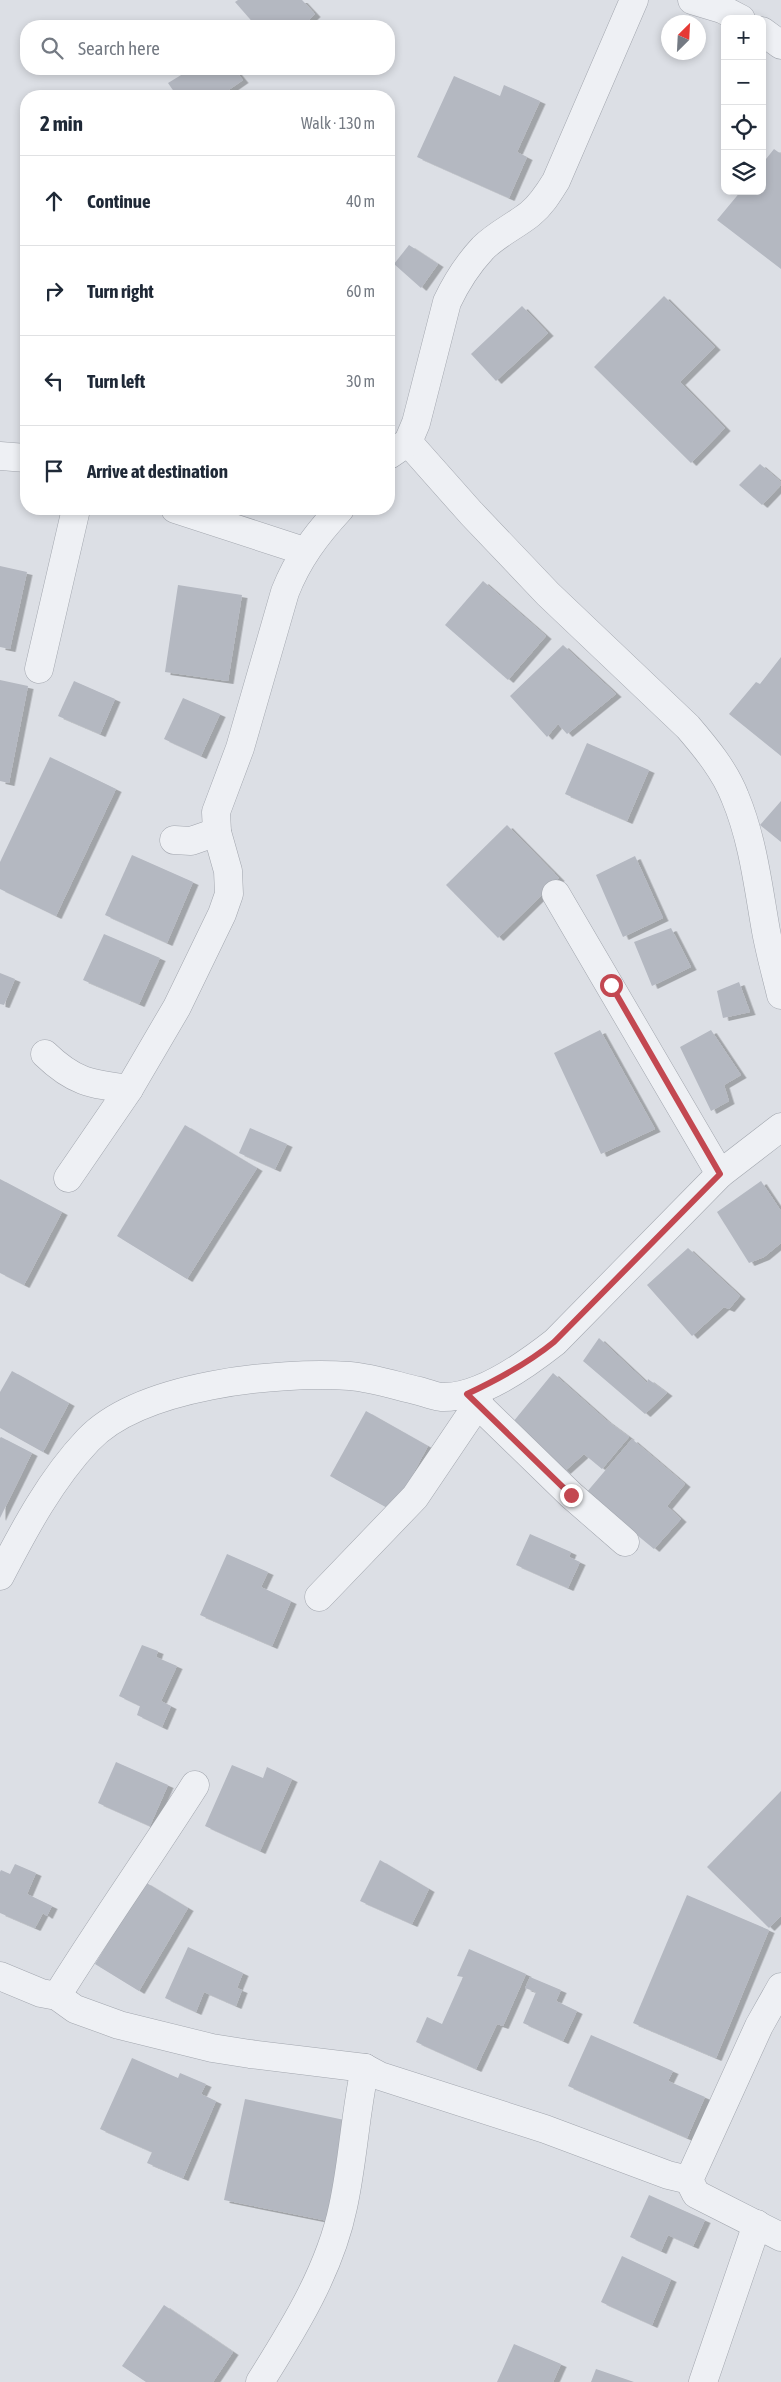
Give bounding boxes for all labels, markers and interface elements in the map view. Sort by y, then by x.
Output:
north arrow [661,15,706,60]
map controls [721,15,766,195]
button: + [721,15,766,60]
search box [20,20,395,75]
icon: search [38,34,66,62]
text: Search here [78,37,160,59]
button: − [721,60,766,105]
button: locate [721,105,766,150]
text: 2 min [40,111,83,135]
text: Walk · 130 m [301,114,375,132]
button: layers [721,150,766,195]
icon: ahead [40,187,68,215]
text: Continue [87,190,151,212]
text: 40 m [346,192,375,210]
icon: right [40,277,68,305]
text: Turn right [87,280,154,302]
text: 60 m [346,282,375,300]
icon: left [40,367,68,395]
text: Turn left [87,370,145,392]
text: 30 m [346,372,375,390]
icon: arrive [40,457,68,485]
text: Arrive at destination [87,460,228,482]
route start [600,974,623,997]
route end [560,1484,583,1507]

